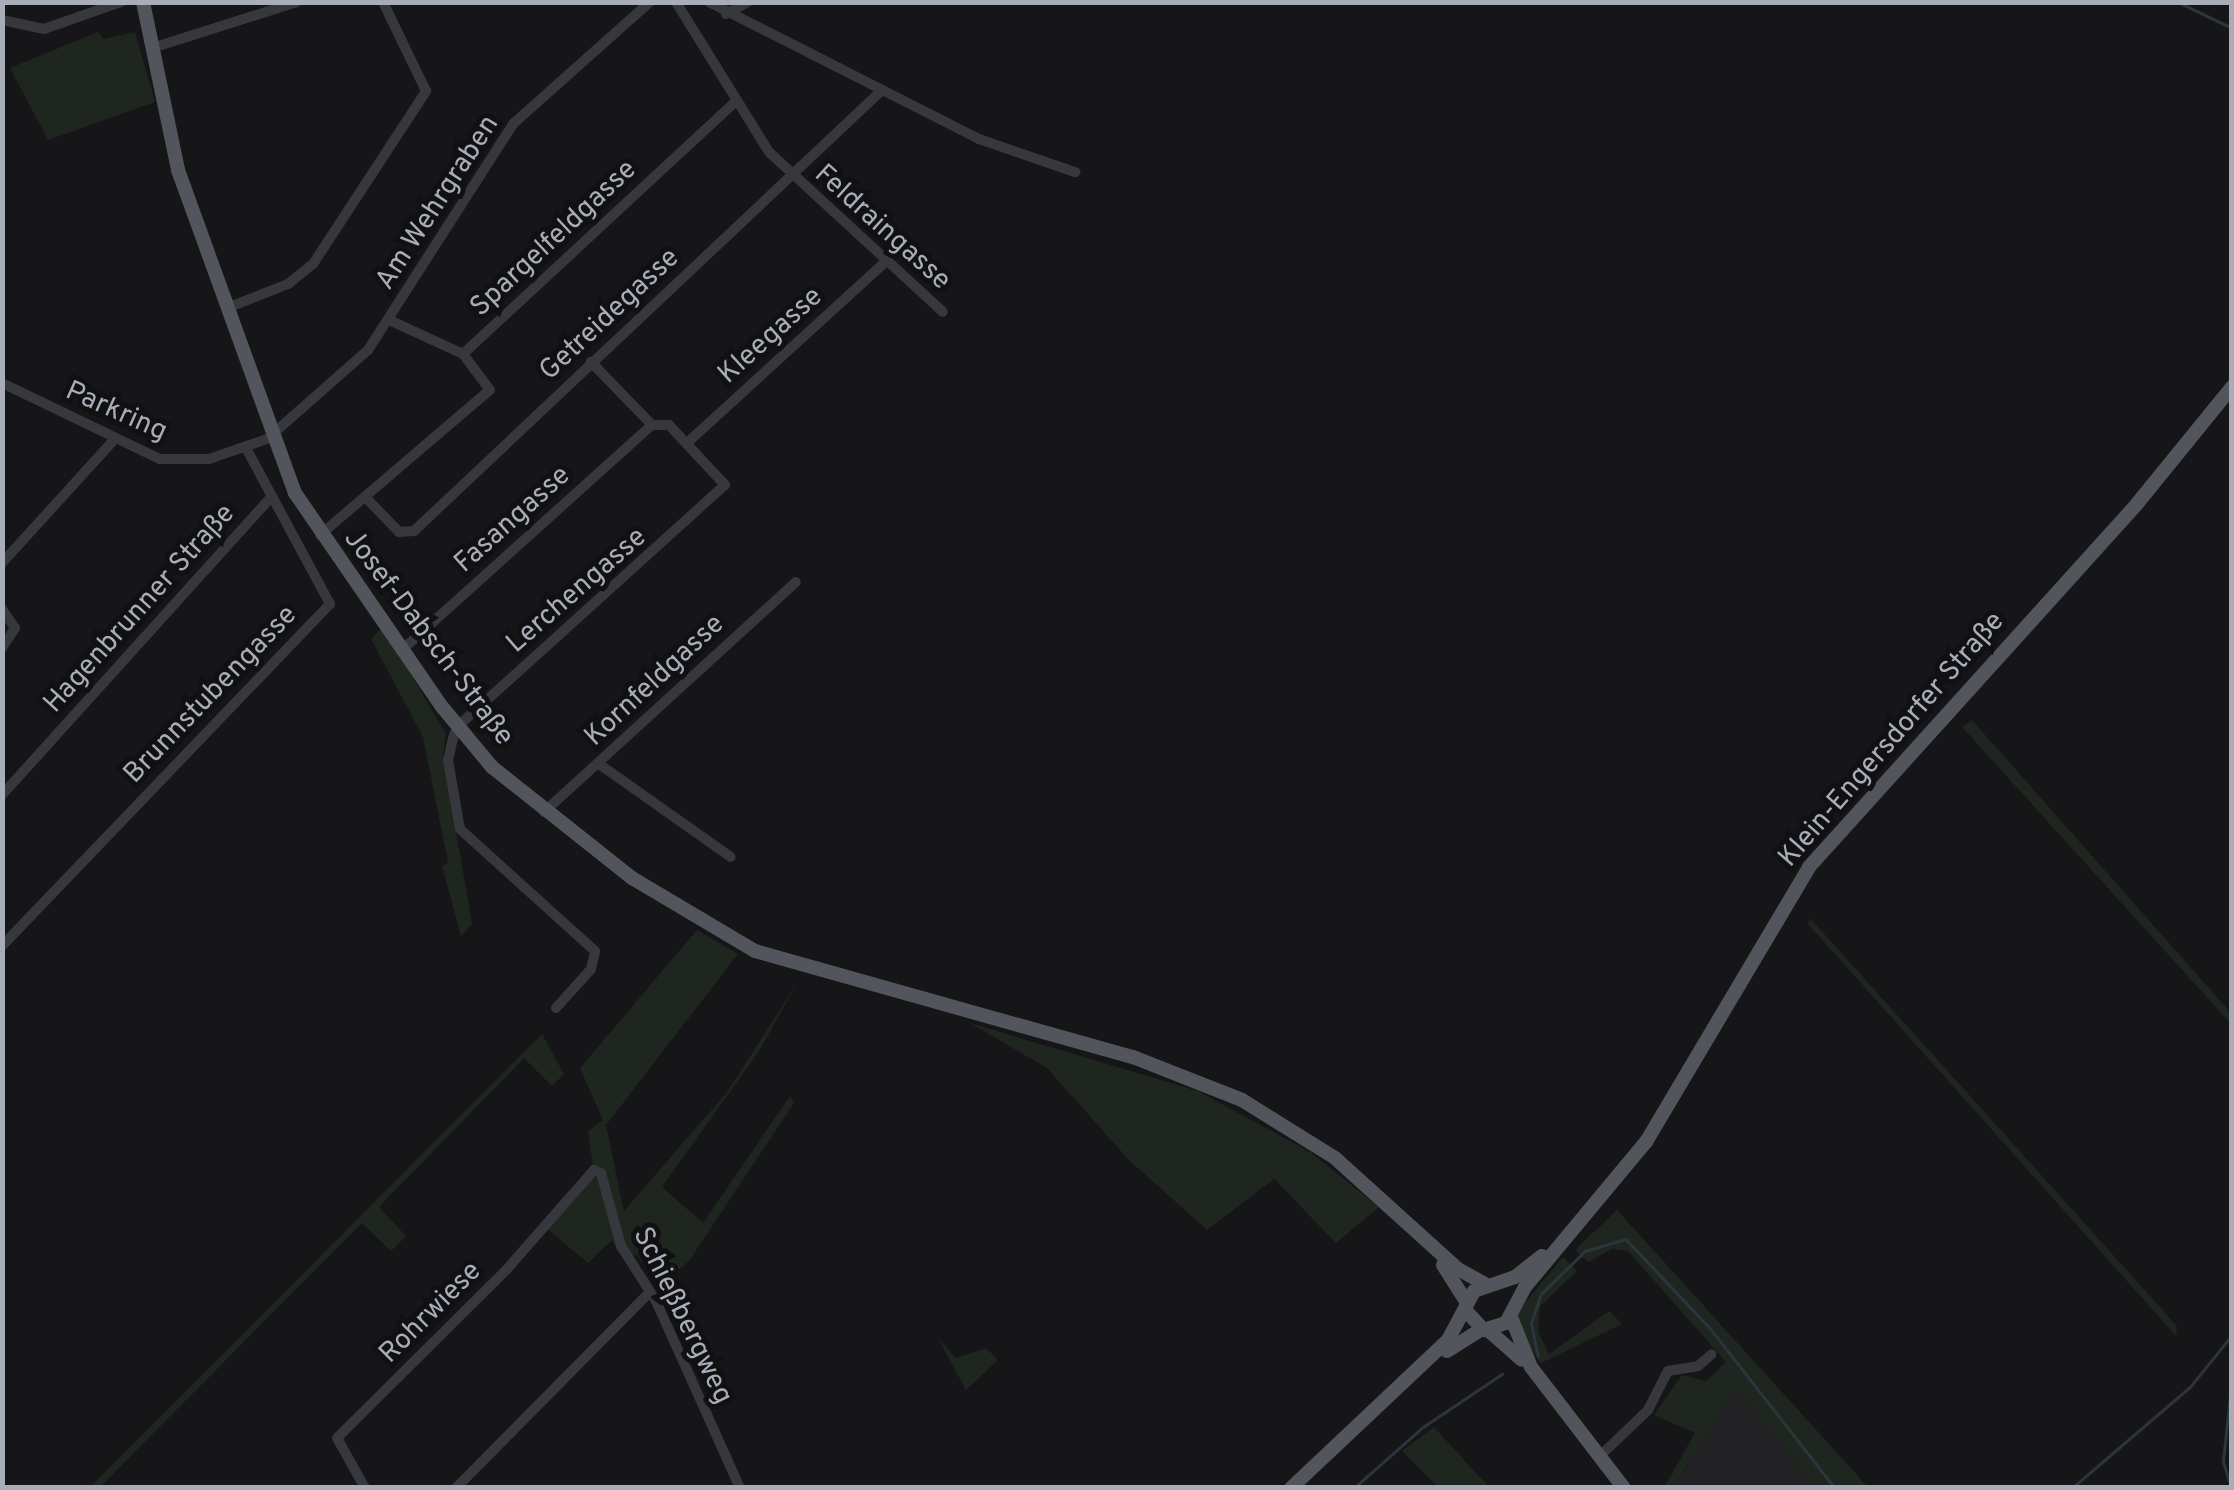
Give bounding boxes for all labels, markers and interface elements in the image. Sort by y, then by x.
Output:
street label: Am Wehrgraben [369,109,507,297]
street label: Spargelfeldgasse [464,153,644,325]
street label: Feldraingasse [807,158,957,298]
street label: Getreidegasse [533,242,687,388]
street label: Kleegasse [712,280,830,392]
street label: Parkring [60,375,172,449]
street label: Fasangasse [448,459,578,581]
street label: Hagenbrunner Straße [37,498,243,720]
street label: Lerchengasse [500,521,654,661]
street label: Josef-Dabsch-Straße [336,523,520,753]
street label: Brunnstubengasse [117,599,305,791]
street label: Klein-Engersdorfer Straße [1772,606,2012,874]
street label: Kornfeldgasse [578,608,732,754]
street label: Schießbergweg [625,1222,739,1410]
street label: Rohrwiese [373,1255,489,1371]

